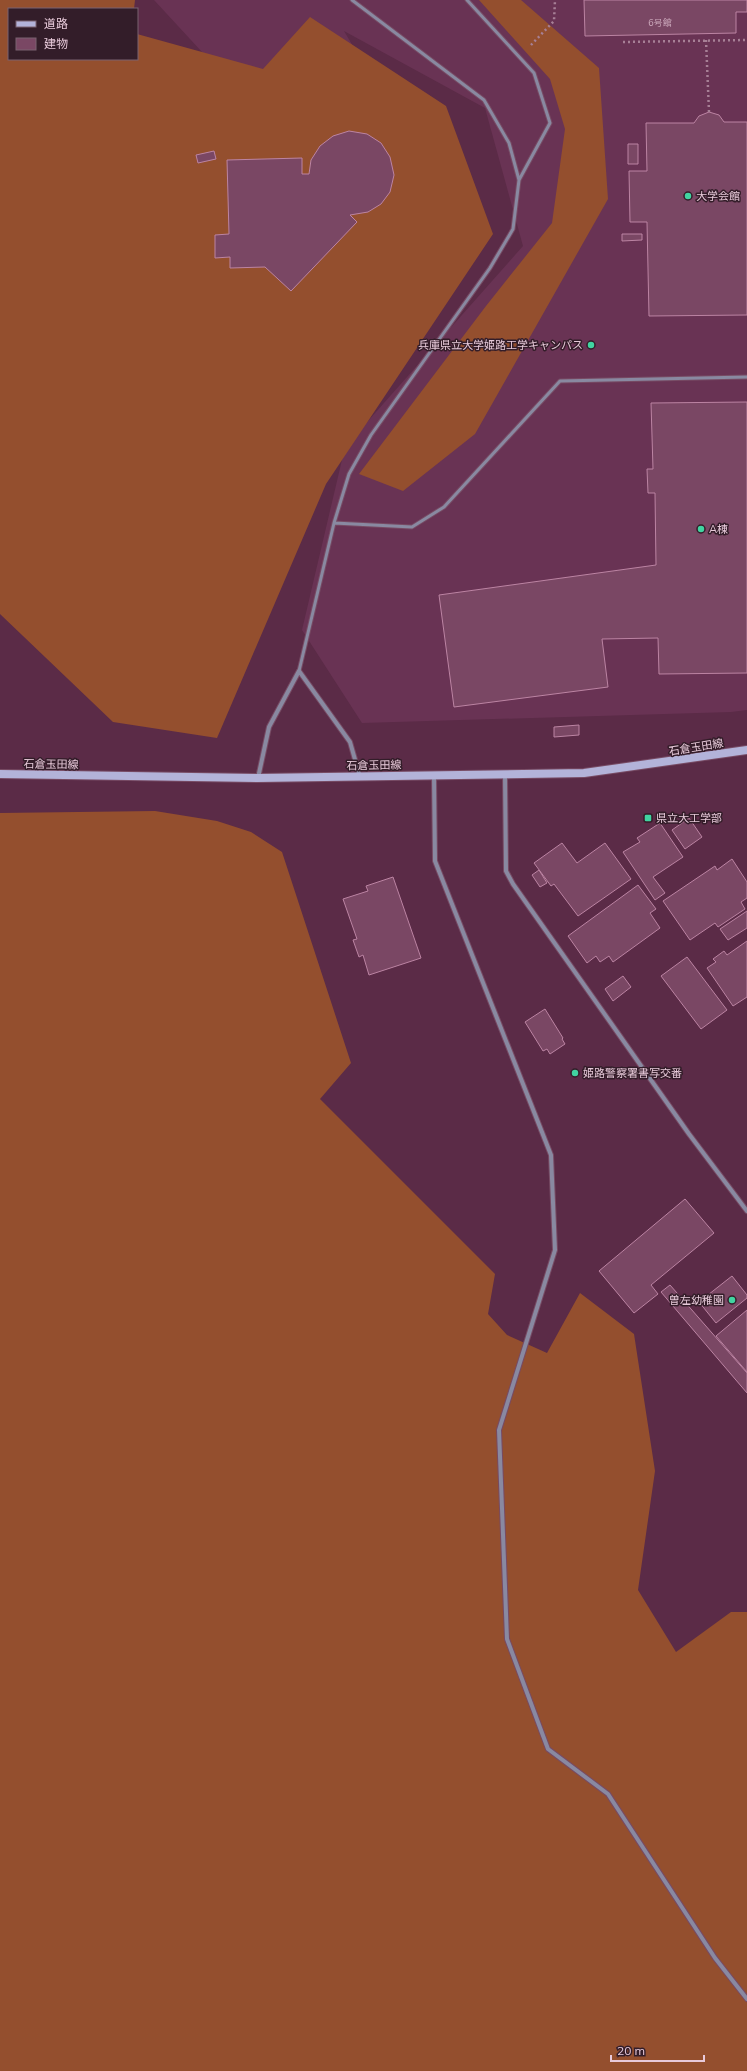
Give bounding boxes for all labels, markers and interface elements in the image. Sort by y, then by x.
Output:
legend [8,8,138,60]
text: 道路 [44,16,68,31]
house number: 6号館 [648,17,672,28]
text: 建物 [44,36,68,51]
place label: 大学会館 [696,189,740,203]
marker: 大学会館 [683,191,693,201]
place label: 兵庫県立大学姫路工学キャンパス [418,338,583,352]
marker: 兵庫県立大学姫路工学キャンパス [586,340,596,350]
place label: A棟 [709,522,728,536]
marker: A棟 [696,524,706,534]
street label: 石倉玉田線 [668,736,724,758]
street label: 石倉玉田線 [23,757,79,771]
street label: 石倉玉田線 [346,758,402,772]
place label: 県立大工学部 [656,811,722,825]
marker: 県立大工学部 [643,813,653,823]
place label: 姫路警察署書写交番 [583,1066,682,1080]
marker: 姫路警察署書写交番 [570,1068,580,1078]
place label: 曽左幼稚園 [669,1293,724,1307]
marker: 曽左幼稚園 [727,1295,737,1305]
scale bar [611,2037,704,2063]
text: 20 m [617,2043,645,2058]

